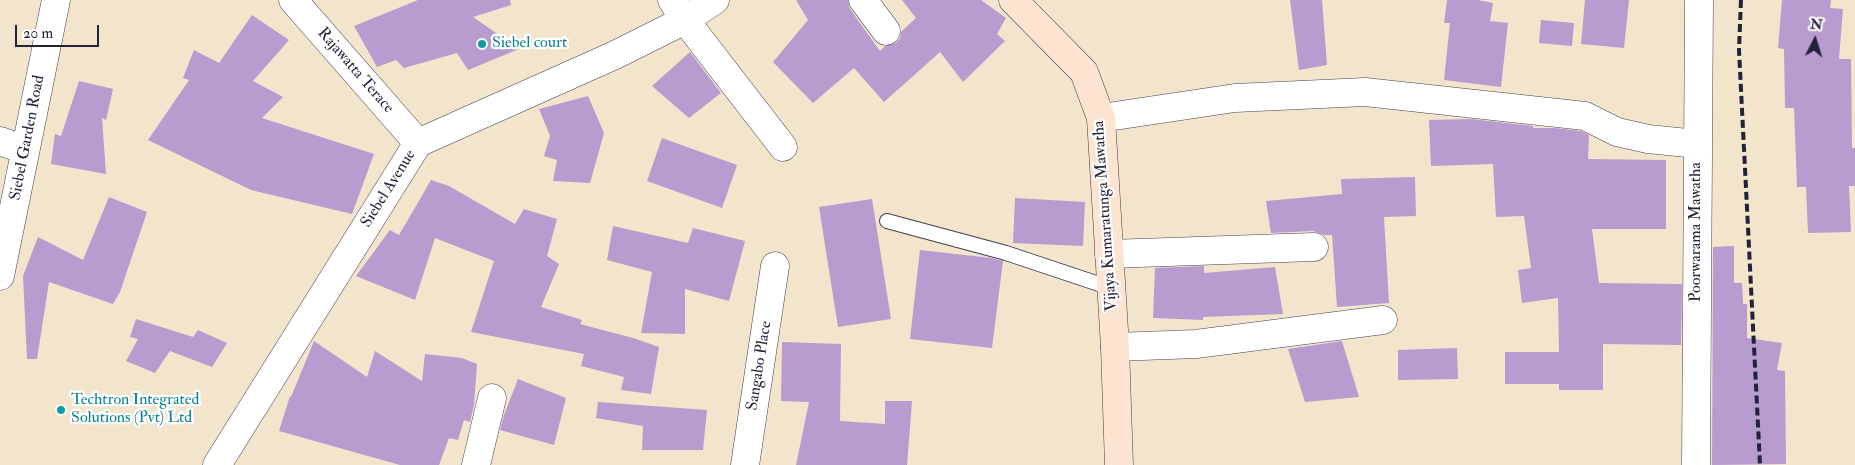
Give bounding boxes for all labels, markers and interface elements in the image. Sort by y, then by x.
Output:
scale bar [18,15,101,47]
north arrow [1790,15,1840,65]
text: N [1809,16,1823,34]
text: 20 m [23,24,53,43]
street label: Rajawatta Terace [313,24,397,118]
place label: Siebel court [492,34,567,54]
marker: Siebel court [476,38,488,50]
street label: Siebel Garden Road [6,74,50,202]
street label: Vijaya Kumaratunga Mawatha [1090,120,1122,312]
street label: Siebel Avenue [358,147,420,231]
street label: Poorwarama Mawatha [1687,162,1707,302]
street label: Sangabo Place [743,320,777,412]
place label: Techtron Integrated Solutions (Pvt) Ltd [71,391,199,429]
marker: Techtron Integrated Solutions (Pvt) Ltd [55,404,67,416]

